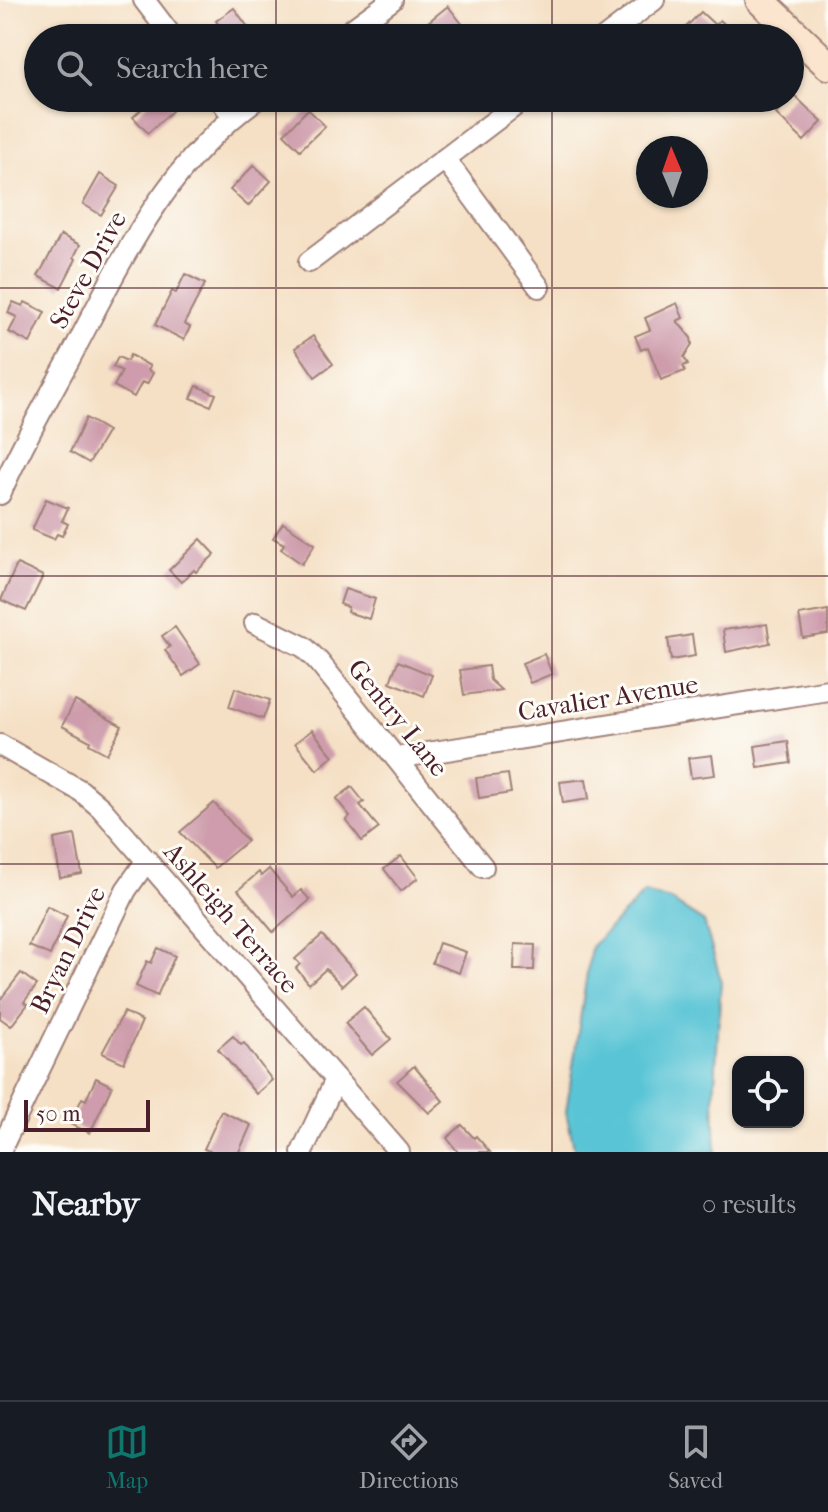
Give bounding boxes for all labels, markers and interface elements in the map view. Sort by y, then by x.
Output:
search box [24,24,804,112]
icon: search [52,46,96,90]
text: Search here [116,51,268,86]
north arrow [636,136,708,208]
street label: Steve Drive [43,206,133,334]
street label: Gentry Lane [341,653,455,783]
street label: Cavalier Avenue [516,668,700,728]
street label: Ashleigh Terrace [157,836,305,1000]
street label: Bryan Drive [24,881,112,1019]
map controls [732,1056,804,1128]
button: locate [732,1056,804,1128]
scale bar [24,1096,150,1132]
text: 50 m [36,1101,81,1127]
text: Nearby [32,1184,139,1224]
text: 0 results [702,1189,796,1220]
tab: Map [105,1420,149,1494]
tab: Directions [359,1420,458,1494]
tab: Saved [668,1420,723,1494]

